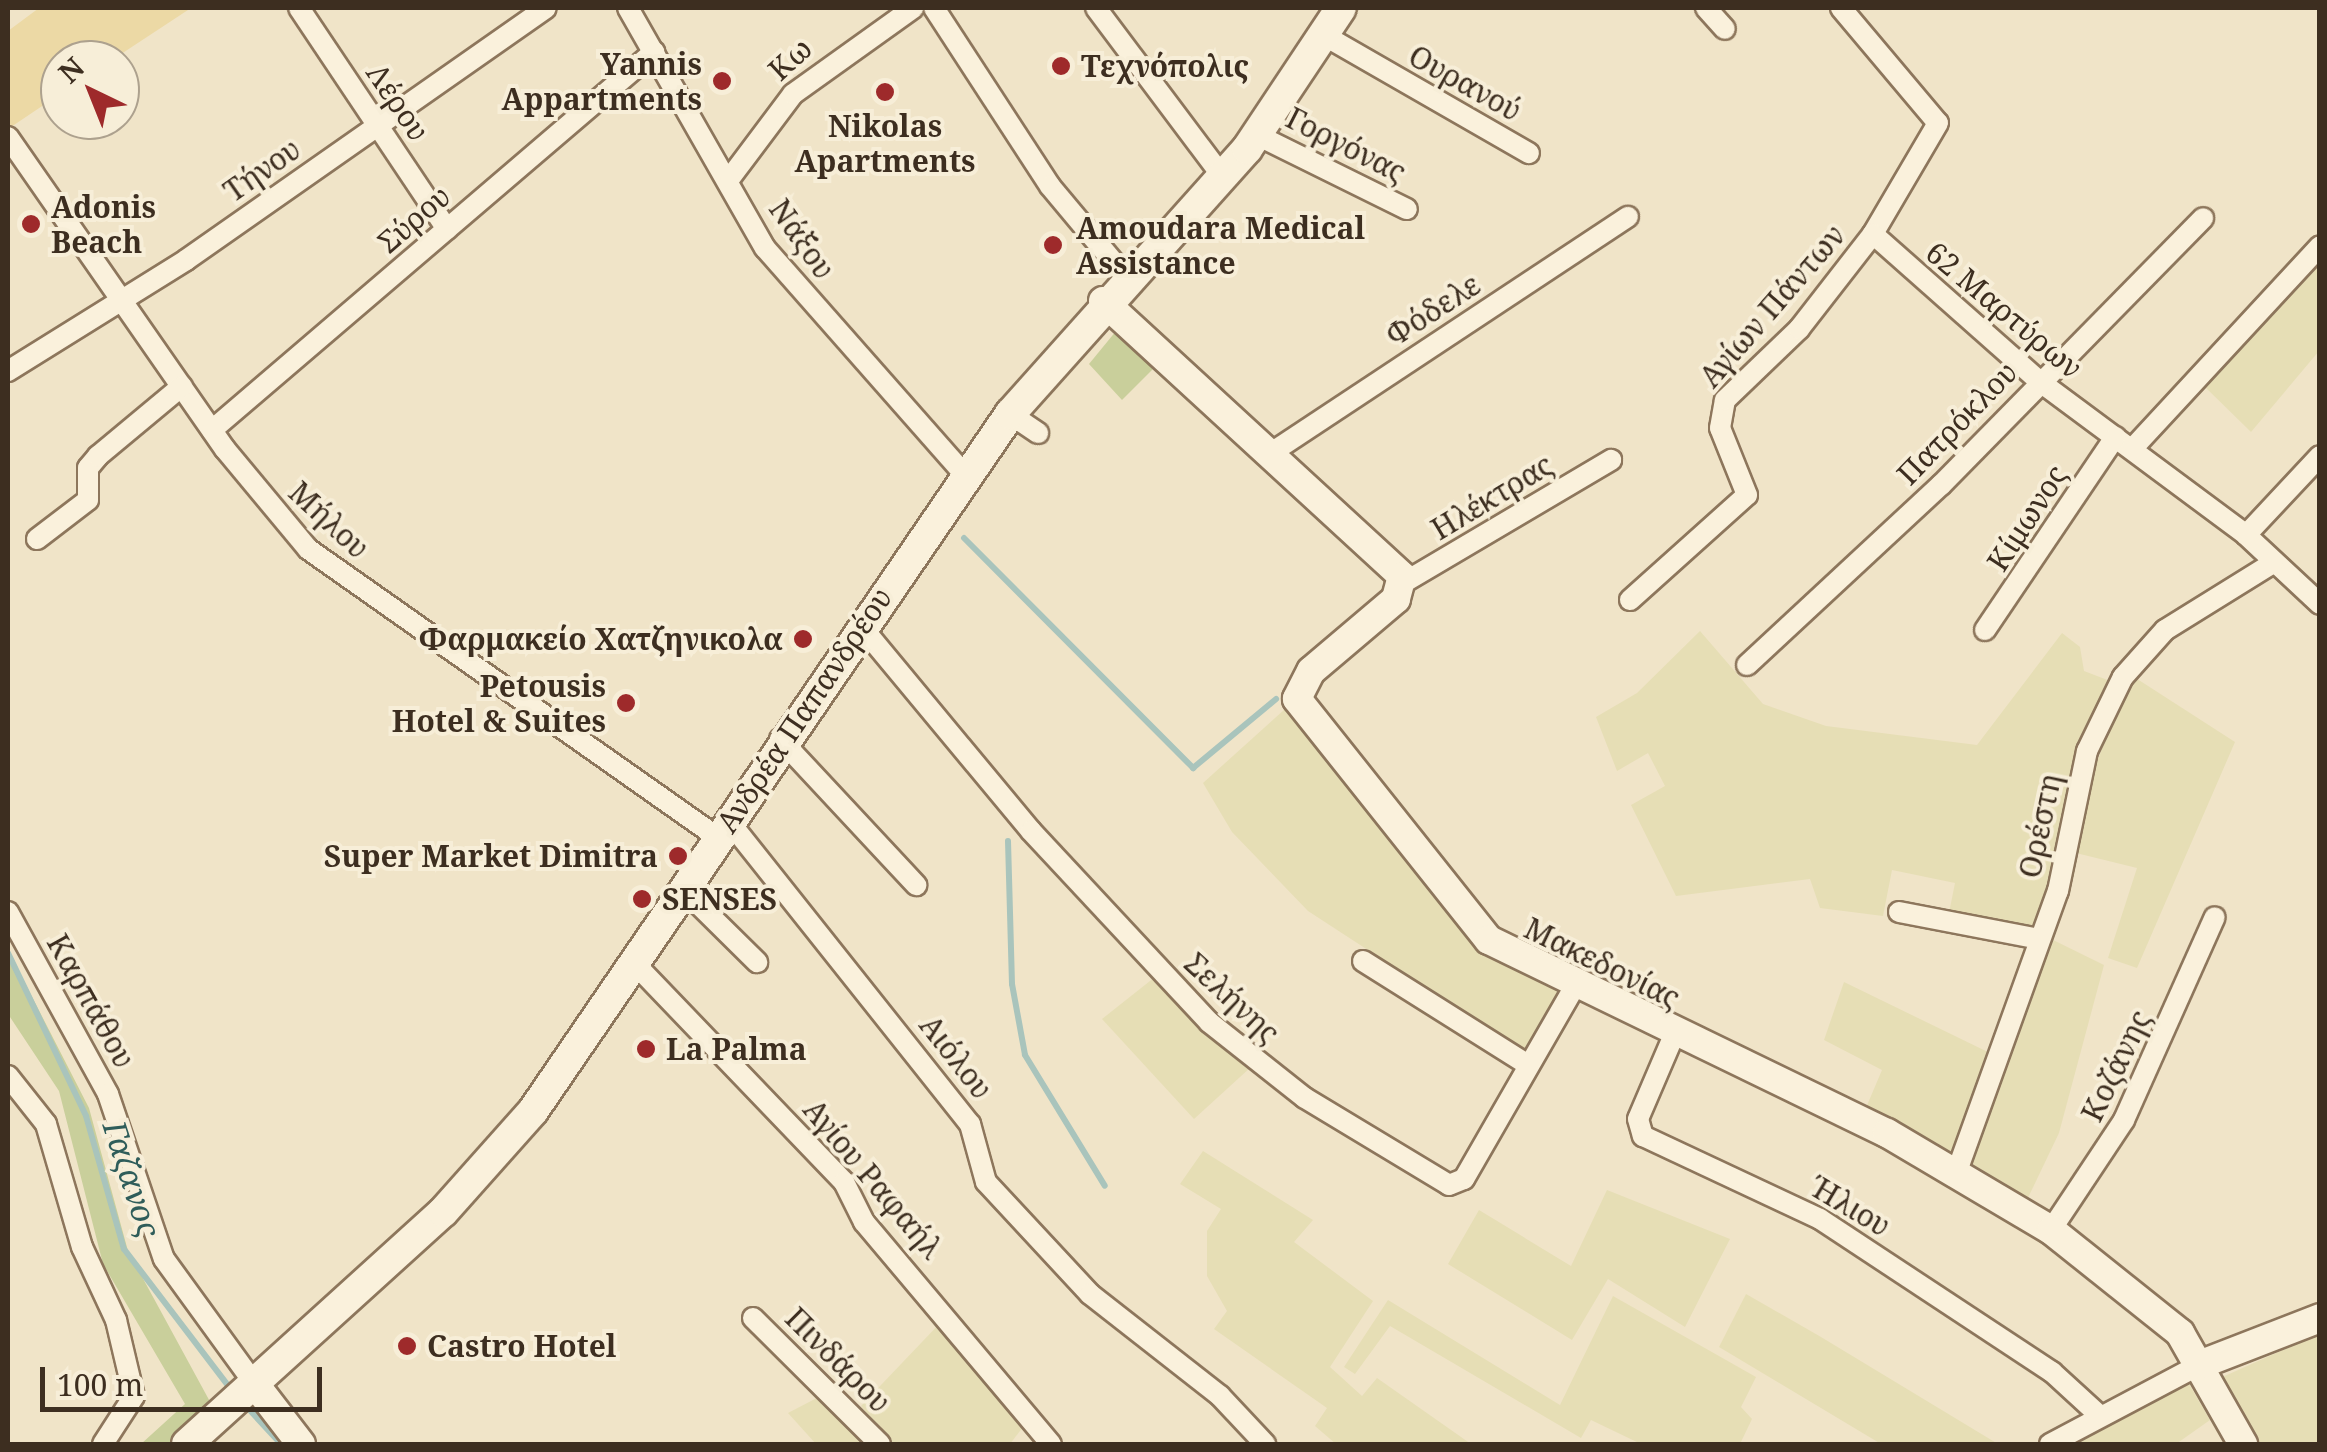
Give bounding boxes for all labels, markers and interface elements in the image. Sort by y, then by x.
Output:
street label: Κω [761,30,819,88]
street label: Ουρανού [1402,37,1528,129]
north arrow [40,40,140,140]
place label: Yannis Appartments [502,46,702,116]
text: N [50,48,92,91]
place label: Τεχνόπολις [1081,48,1249,84]
marker: Τεχνόπολις [1050,55,1072,77]
street label: Λέρου [359,56,437,148]
marker: Yannis Appartments [711,70,733,92]
marker: Nikolas Apartments [874,81,896,103]
street label: Γοργόνας [1280,100,1412,190]
place label: Nikolas Apartments [794,108,976,178]
street label: Τήνου [217,131,307,209]
street label: Σύρου [370,178,458,260]
place label: Adonis Beach [51,189,156,260]
street label: Νάξου [762,192,842,286]
place label: Amoudara Medical Assistance [1076,210,1365,280]
marker: Adonis Beach [20,213,42,235]
street label: Αγίων Πάντων [1692,218,1852,394]
marker: Amoudara Medical Assistance [1040,232,1066,258]
street label: 62 Μαρτύρων [1919,234,2089,386]
street label: Φόδελε [1379,266,1487,354]
street label: Πατρόκλου [1890,354,2024,492]
street label: Ηλέκτρας [1425,447,1559,547]
street label: Κίμωνος [1979,458,2075,578]
street label: Μήλου [282,474,376,566]
street label: Ανδρέα Παπανδρέου [709,581,899,839]
place label: Φαρμακείο Χατζηνικολα [418,621,783,657]
marker: Φαρμακείο Χατζηνικολα [792,628,814,650]
place label: Petousis Hotel & Suites [392,668,606,738]
marker: Petousis Hotel & Suites [615,692,637,714]
street label: Ορέστη [2011,771,2069,881]
place label: Super Market Dimitra [324,838,658,874]
marker: Super Market Dimitra [667,845,689,867]
place label: SENSES [662,881,777,917]
marker: SENSES [631,888,653,910]
street label: Μακεδονίας [1519,910,1685,1016]
street label: Καρπάθου [40,928,142,1074]
street label: Σελήνης [1177,945,1287,1051]
street label: Κοζάνης [2074,1005,2158,1127]
street label: Αιόλου [912,1008,1000,1106]
place label: La Palma [666,1031,807,1067]
marker: La Palma [635,1038,657,1060]
street label: Αγίου Ραφαήλ [796,1092,950,1266]
water label: Γαζανος [95,1116,169,1242]
street label: Ήλιου [1803,1168,1897,1244]
street label: Πινδάρου [778,1300,898,1420]
place label: Castro Hotel [427,1328,616,1364]
marker: Castro Hotel [396,1335,418,1357]
scale bar [45,1347,328,1409]
text: 100 m [57,1364,143,1405]

